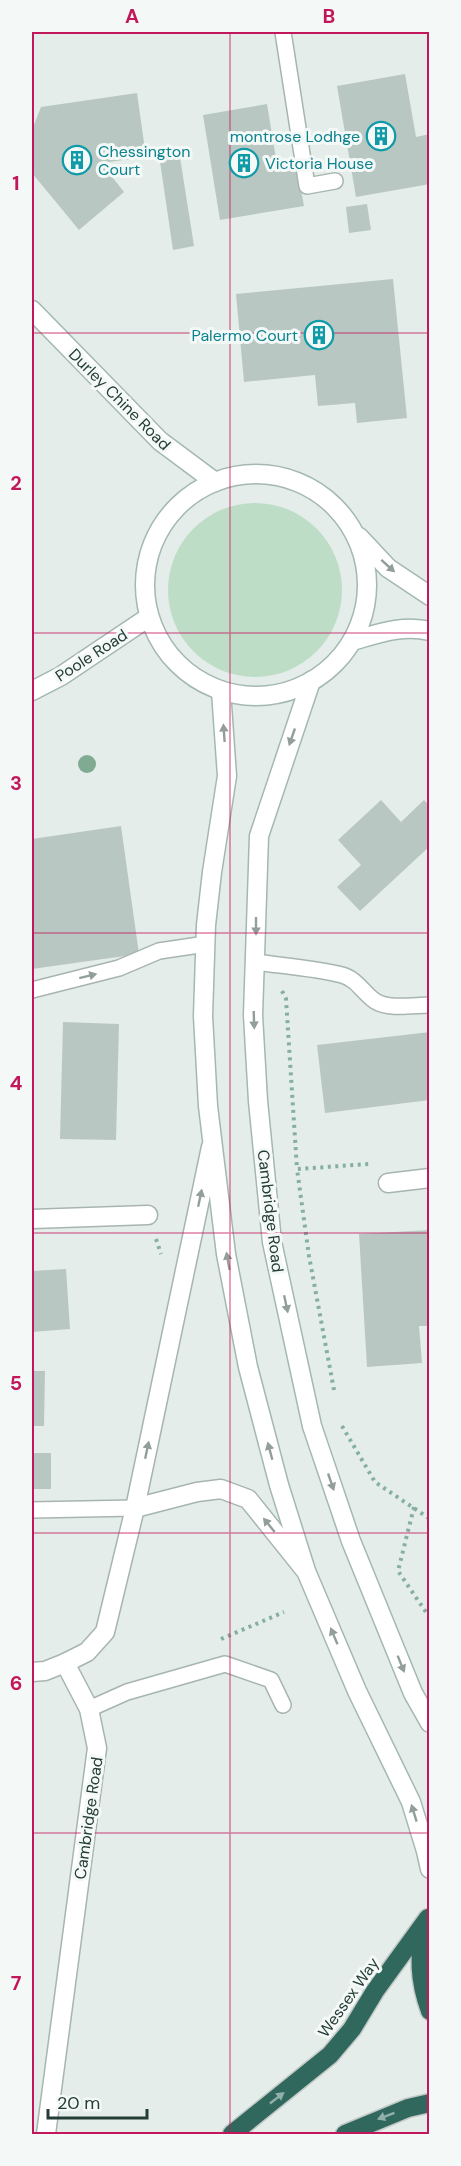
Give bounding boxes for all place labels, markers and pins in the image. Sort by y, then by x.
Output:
building icon: montrose Lodhge [365,120,397,152]
place label: montrose Lodhge [230,126,360,147]
place label: Chessington Court [98,141,191,180]
building icon: Chessington Court [61,144,93,176]
building icon: Victoria House [228,147,260,179]
place label: Victoria House [265,153,373,174]
building icon: Palermo Court [303,319,335,351]
place label: Palermo Court [191,325,298,346]

